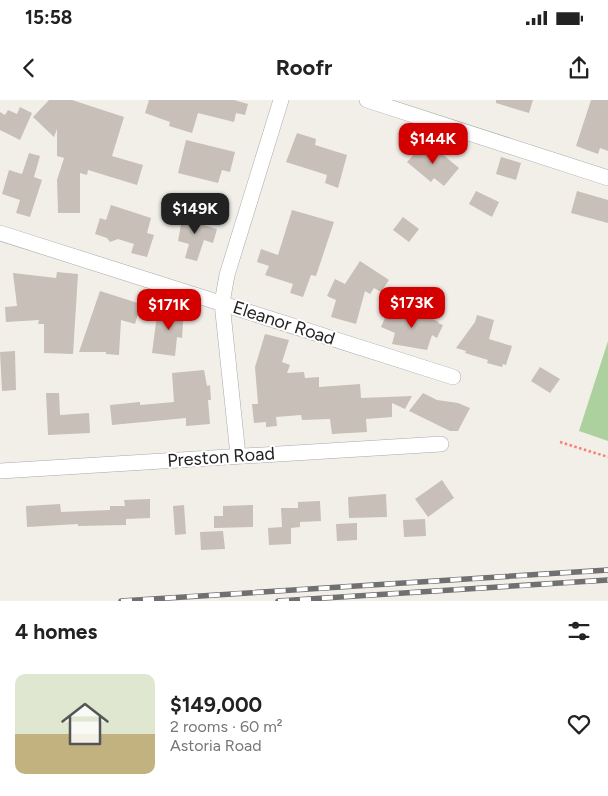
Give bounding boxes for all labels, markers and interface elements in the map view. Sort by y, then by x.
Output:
text: 15:58 [25,6,72,29]
icon: back [15,54,43,82]
text: Roofr [276,54,332,81]
icon: share [565,54,593,82]
pin: $144K [398,122,468,165]
text: $144K [410,129,456,148]
pin: $149K [160,192,230,235]
text: $149K [172,199,218,218]
pin: $173K [377,286,447,329]
pin: $171K [134,288,204,331]
text: $173K [390,293,434,312]
text: $171K [148,295,190,314]
street label: Eleanor Road [230,296,338,350]
street label: Preston Road [166,442,276,472]
icon: filters [565,617,593,645]
text: 4 homes [15,619,97,644]
text: $149,000 [170,692,262,717]
icon: home [55,694,115,754]
icon: heart [565,710,593,738]
text: 2 rooms · 60 m² [170,717,283,736]
text: Astoria Road [170,736,262,755]

